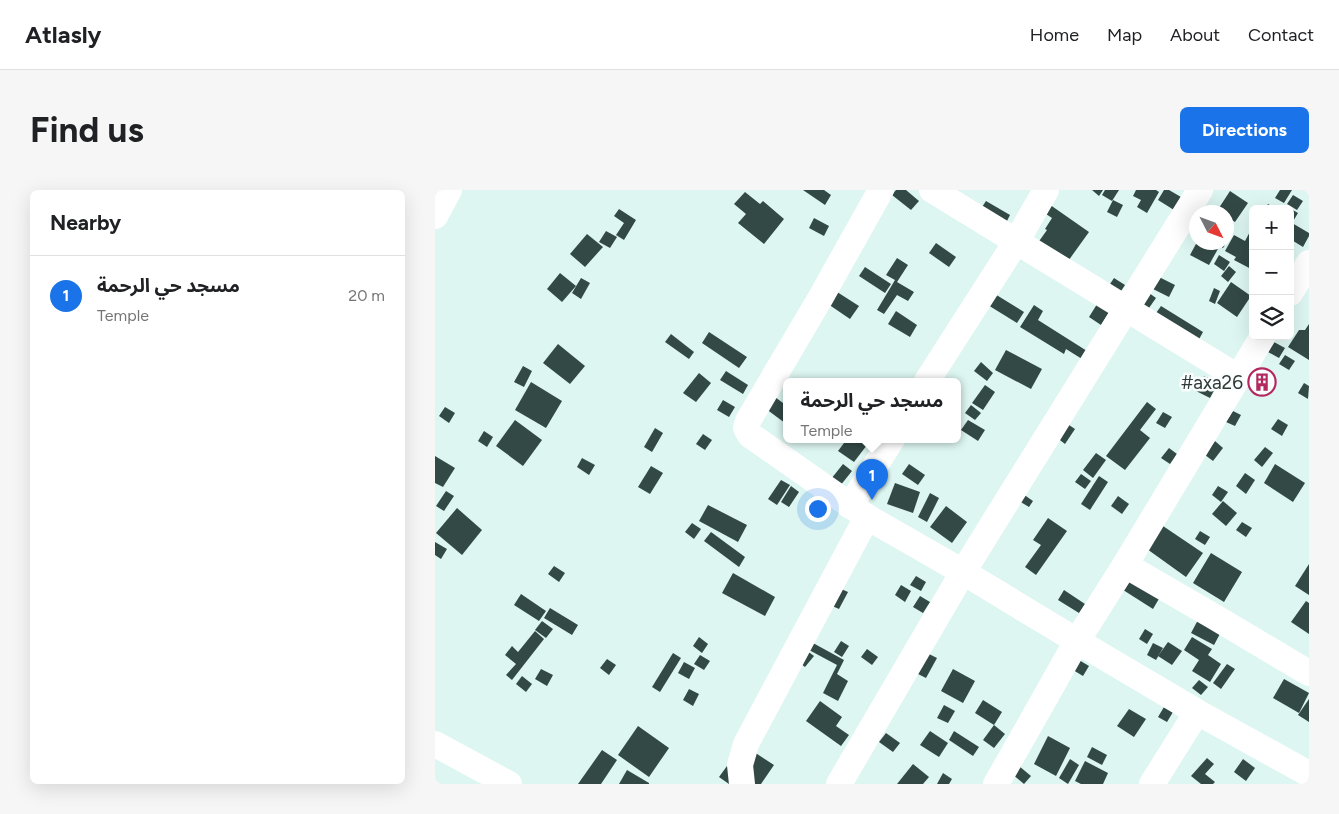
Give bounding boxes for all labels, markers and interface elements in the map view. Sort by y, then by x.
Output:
text: Atlasly [25,20,101,49]
text: Home [1030,24,1079,46]
text: Map [1107,24,1142,46]
text: About [1170,24,1220,46]
text: Contact [1248,24,1314,46]
button: Directions [1180,107,1309,153]
text: Find us [30,109,144,151]
north arrow [1189,205,1234,250]
map controls [1249,205,1294,340]
button: + [1249,205,1294,250]
text: Nearby [50,210,121,235]
button: − [1249,250,1294,295]
text: مسجد حي الرحمة [97,274,240,297]
text: 1 [63,286,69,305]
text: 20 m [348,286,385,305]
button: layers [1249,295,1294,340]
text: Temple [97,306,149,325]
building icon: #axa26 [1247,367,1277,397]
place label: #axa26 [1181,371,1243,394]
popup [783,378,961,443]
text: مسجد حي الرحمة [801,389,943,412]
text: Temple [801,421,852,440]
pin: 1 [856,459,888,500]
your location [805,496,831,522]

